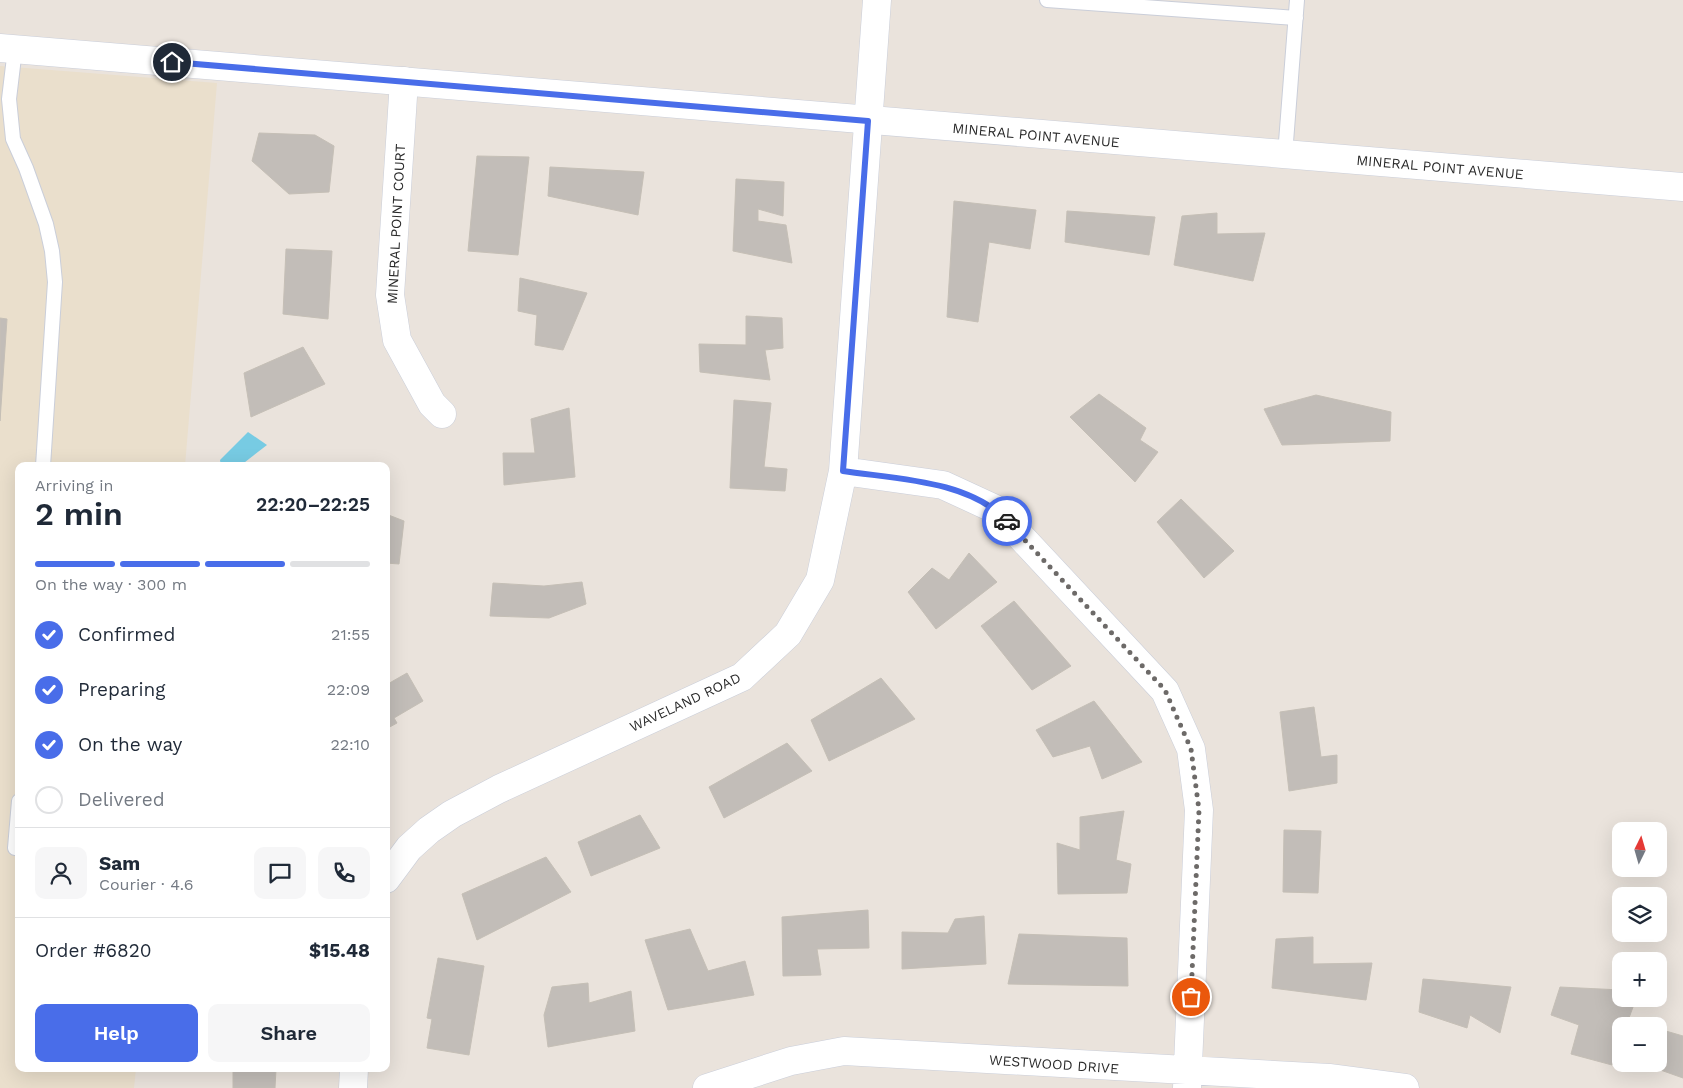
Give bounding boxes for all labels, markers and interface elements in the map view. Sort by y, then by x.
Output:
pin [151,41,193,83]
icon: home [158,48,186,76]
street label: MINERAL POINT AVENUE [952,120,1120,150]
street label: MINERAL POINT COURT [384,143,408,305]
street label: MINERAL POINT AVENUE [1356,152,1524,182]
text: Arriving in [35,476,113,495]
text: 22:20–22:25 [256,493,370,516]
text: 2 min [35,495,123,533]
courier [982,496,1032,546]
icon: car [993,507,1021,535]
text: On the way · 300 m [35,575,187,594]
icon: check [35,621,63,649]
text: Confirmed [78,623,175,646]
text: 21:55 [331,625,370,644]
street label: WAVELAND ROAD [627,669,743,735]
icon: check [35,676,63,704]
text: Preparing [78,678,165,701]
text: 22:09 [327,680,370,699]
icon: check [35,731,63,759]
text: On the way [78,733,182,756]
text: 22:10 [330,735,370,754]
text: Delivered [78,788,165,811]
north arrow [1612,822,1668,878]
map controls [1612,822,1667,1072]
button: person [35,847,87,899]
button: chat [254,847,306,899]
button: phone [318,847,370,899]
text: Sam [99,852,140,875]
text: Courier · 4.6 [99,875,194,894]
button: layers [1612,887,1667,942]
text: Order #6820 [35,939,152,962]
text: $15.48 [309,939,370,962]
button: + [1612,952,1667,1007]
pin [1170,976,1212,1018]
icon: bag [1177,983,1205,1011]
button: Help [35,1004,198,1062]
button: Share [208,1004,370,1062]
button: − [1612,1017,1667,1072]
street label: WESTWOOD DRIVE [989,1051,1120,1077]

